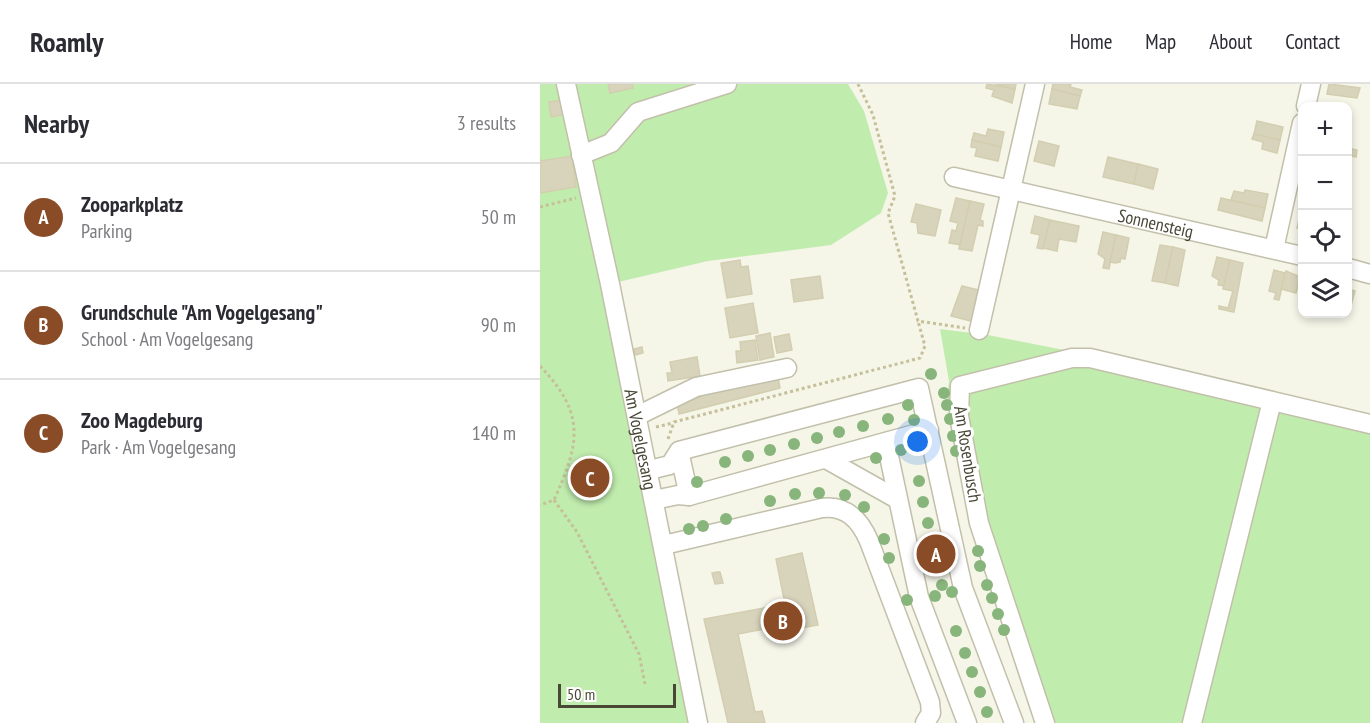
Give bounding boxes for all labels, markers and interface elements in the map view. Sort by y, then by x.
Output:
text: Roamly [30,23,104,60]
text: Home [1070,28,1112,55]
text: Map [1145,28,1176,55]
text: About [1209,28,1252,55]
text: Contact [1285,28,1340,55]
map controls [1298,102,1352,318]
button: + [1298,102,1352,156]
text: Nearby [24,107,89,140]
text: 3 results [457,110,516,136]
button: − [1298,156,1352,210]
text: Zooparkplatz [81,190,183,218]
street label: Sonnensteig [1116,203,1196,243]
text: A [38,204,49,230]
text: 50 m [481,204,516,230]
button: locate [1298,210,1352,264]
text: Parking [81,218,132,244]
button: layers [1298,264,1352,318]
text: Grundschule "Am Vogelgesang" [81,298,323,326]
text: B [39,312,48,338]
text: 90 m [481,312,516,338]
text: School · Am Vogelgesang [81,326,253,352]
street label: Am Vogelgesang [620,387,662,492]
street label: Am Rosenbusch [949,404,987,504]
text: Zoo Magdeburg [81,406,203,434]
text: C [39,420,48,446]
text: 140 m [472,420,516,446]
your location [903,427,932,456]
text: Park · Am Vogelgesang [81,434,236,460]
pin: C [571,456,610,500]
pin: A [916,532,956,576]
pin: B [764,598,802,644]
scale bar [558,681,676,708]
text: 50 m [567,684,595,704]

